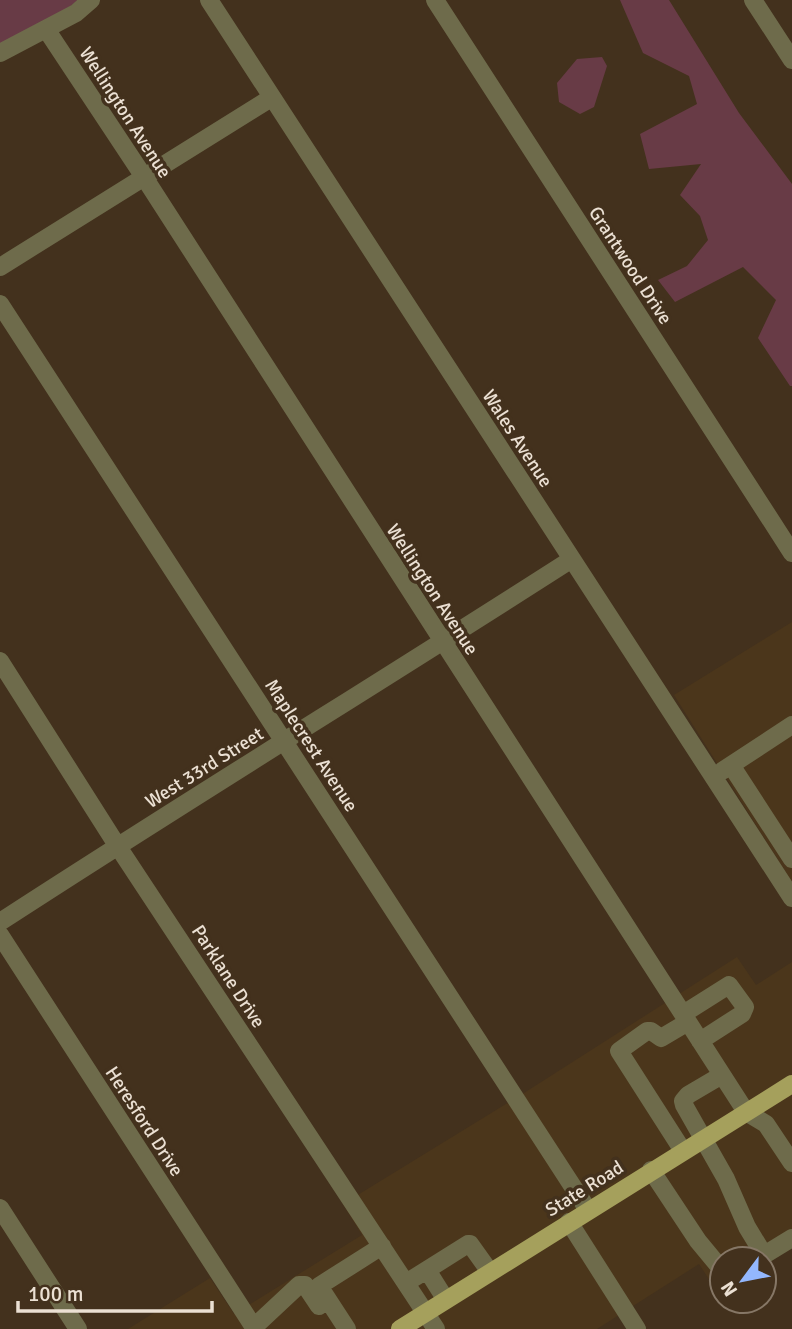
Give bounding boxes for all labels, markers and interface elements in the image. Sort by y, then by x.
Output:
street label: Wellington Avenue [74,42,177,183]
street label: Grantwood Drive [583,202,677,329]
street label: Wales Avenue [477,385,558,492]
street label: Wellington Avenue [381,519,484,660]
street label: Maplecrest Avenue [259,675,363,817]
street label: West 33rd Street [141,722,268,814]
street label: Parklane Drive [186,921,270,1033]
street label: Heresford Drive [100,1062,189,1181]
street label: State Road [541,1155,628,1222]
north arrow [708,1245,778,1315]
scale bar [18,1270,212,1314]
text: N [716,1277,743,1300]
text: 100 m [28,1281,83,1307]

